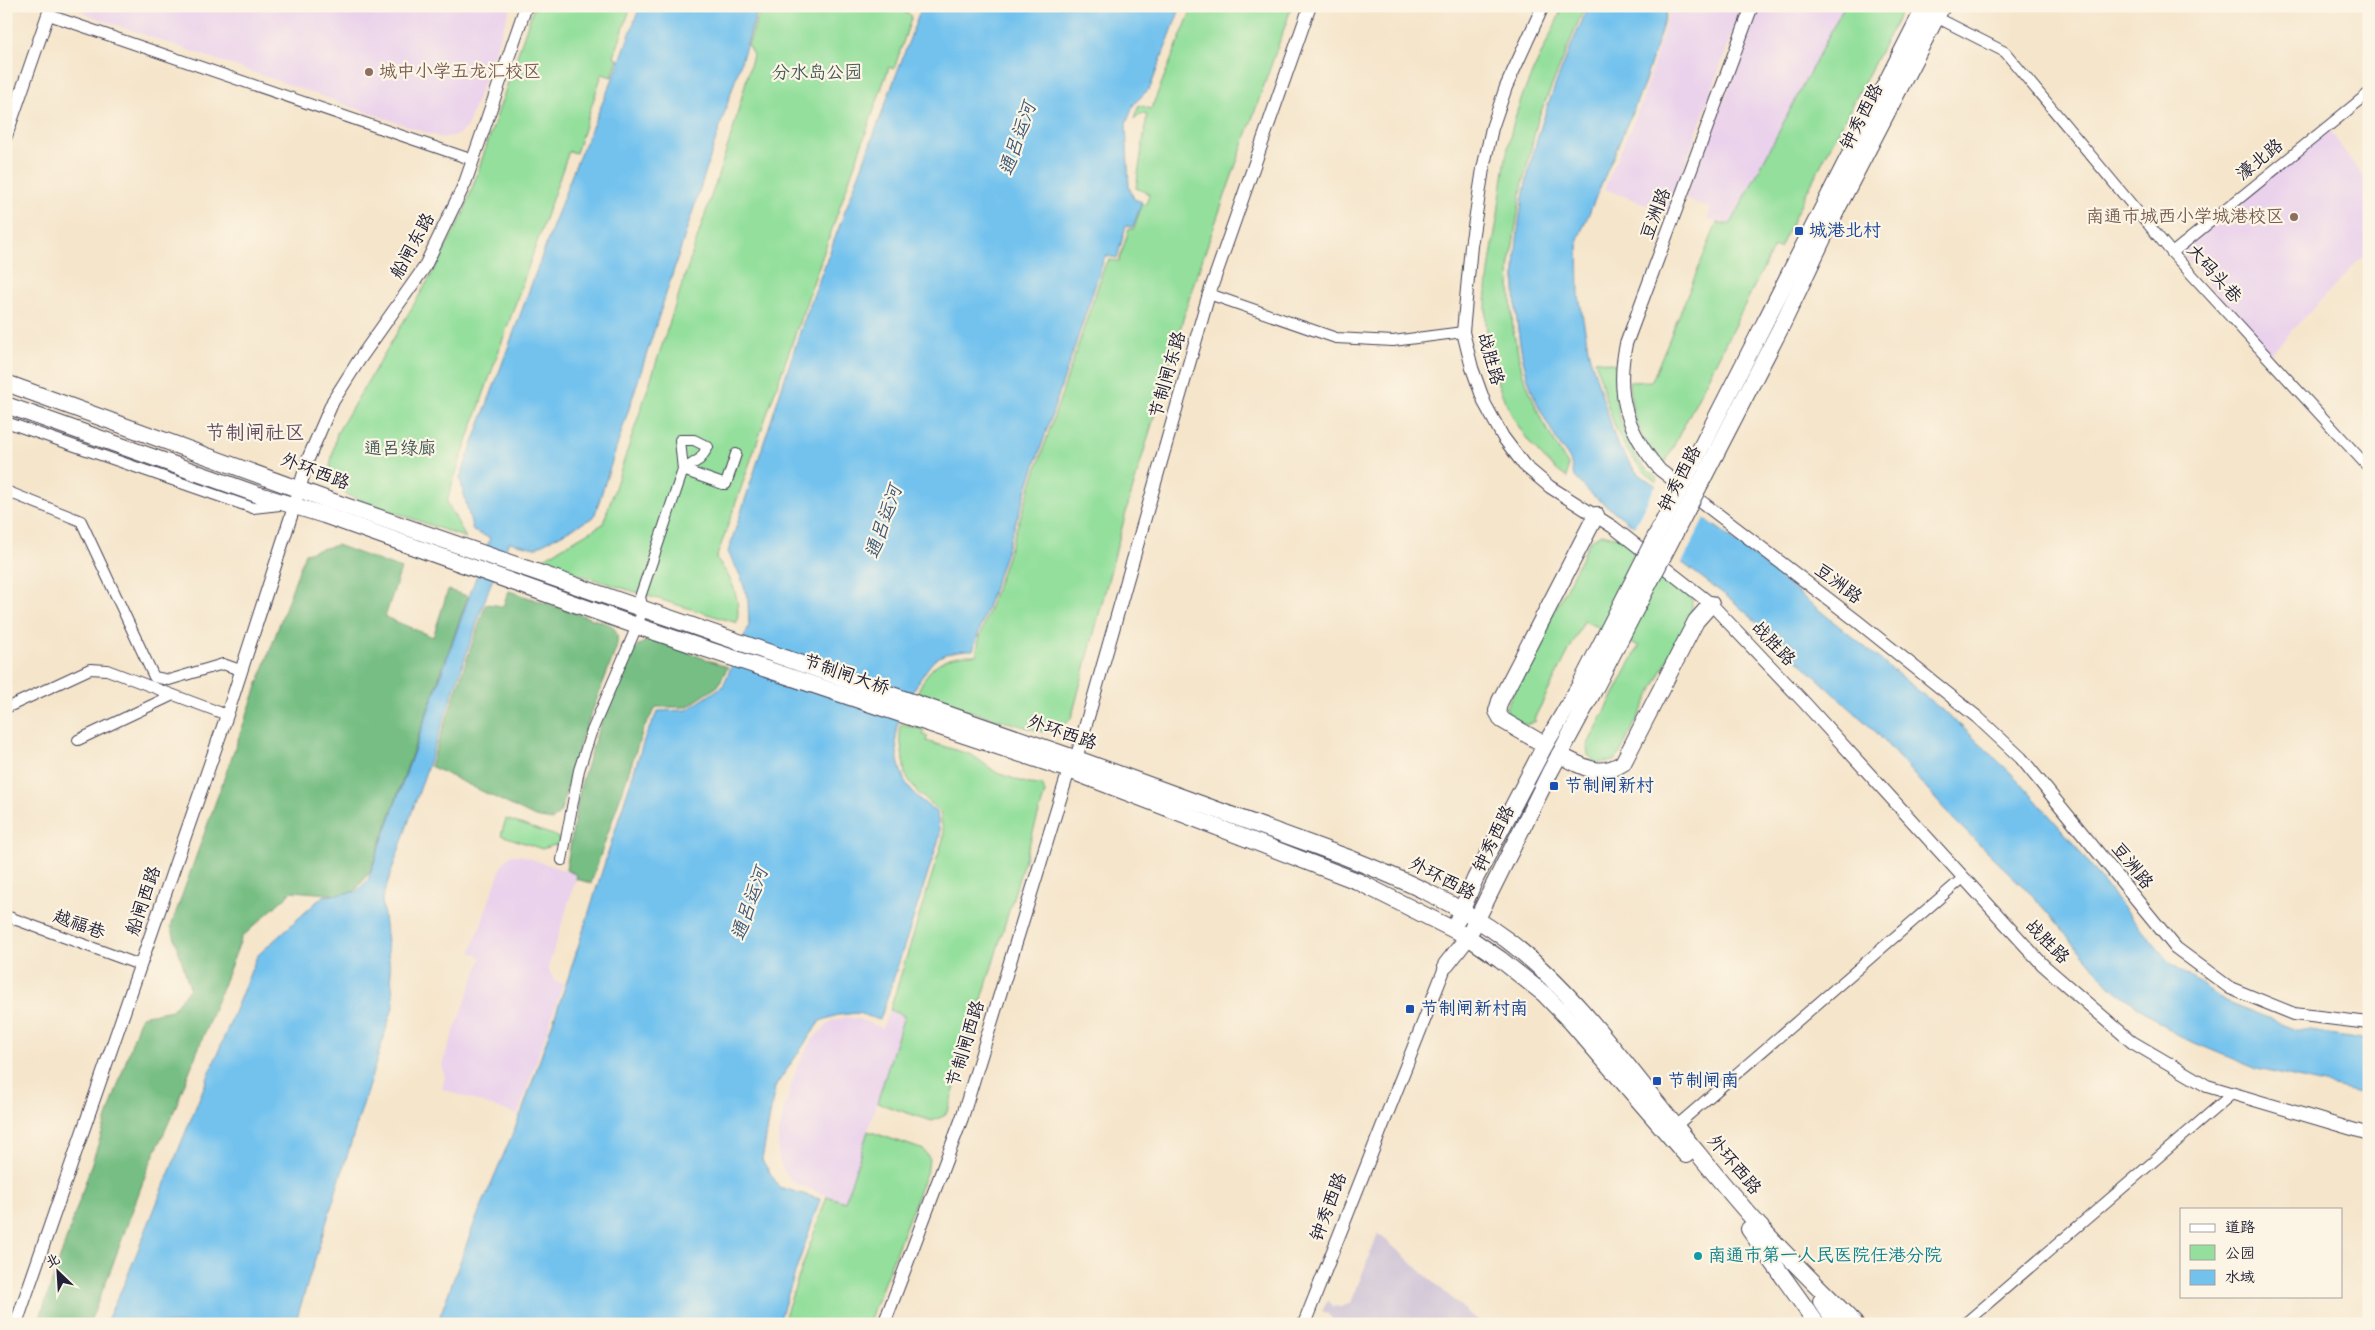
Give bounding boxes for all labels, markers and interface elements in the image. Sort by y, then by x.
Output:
place label: 城中小学五龙汇校区 [379,60,541,84]
park label: 分水岛公园 [772,61,862,85]
marker: 城中小学五龙汇校区 [363,66,375,78]
street label: 钟秀西路 [1835,79,1889,155]
water label: 通吕运河 [994,96,1043,179]
street label: 濠北路 [2231,134,2289,186]
street label: 豆洲路 [1635,184,1677,244]
place label: 南通市城西小学城港校区 [2086,205,2284,229]
street label: 船闸东路 [385,209,441,283]
marker: 南通市城西小学城港校区 [2288,211,2300,223]
place label: 城港北村 [1809,219,1881,243]
marker: 城港北村 [1793,225,1805,237]
street label: 大码头巷 [2181,239,2247,309]
street label: 节制闸东路 [1144,328,1192,422]
street label: 战胜路 [1471,330,1509,388]
district label: 节制闸社区 [205,420,305,447]
park label: 通吕绿廊 [364,437,436,461]
street label: 钟秀西路 [1653,441,1707,517]
street label: 外环西路 [277,448,353,496]
water label: 通吕运河 [860,479,909,562]
street label: 豆洲路 [1809,558,1867,610]
street label: 战胜路 [1746,616,1800,672]
street label: 节制闸大桥 [800,649,892,701]
street label: 外环西路 [1024,710,1100,756]
place label: 节制闸新村 [1564,774,1654,798]
marker: 节制闸新村 [1548,780,1560,792]
street label: 钟秀西路 [1467,801,1521,877]
street label: 豆洲路 [2106,837,2158,895]
street label: 外环西路 [1404,852,1480,906]
water label: 通吕运河 [726,861,775,944]
street label: 船闸西路 [121,863,167,939]
street label: 越福巷 [50,904,108,946]
street label: 战胜路 [2019,914,2075,970]
street label: 节制闸西路 [941,997,991,1091]
place label: 节制闸新村南 [1420,997,1528,1021]
marker: 节制闸新村南 [1404,1003,1416,1015]
place label: 节制闸南 [1667,1069,1739,1093]
marker: 节制闸南 [1651,1075,1663,1087]
street label: 外环西路 [1702,1130,1766,1200]
street label: 钟秀西路 [1305,1169,1353,1245]
legend [2180,1208,2342,1298]
text: 道路 [2225,1218,2255,1238]
place label: 南通市第一人民医院任港分院 [1708,1244,1942,1268]
text: 公园 [2225,1244,2255,1264]
north arrow [32,1248,82,1298]
text: 北 [43,1250,63,1272]
marker: 南通市第一人民医院任港分院 [1692,1250,1704,1262]
text: 水域 [2225,1268,2255,1288]

